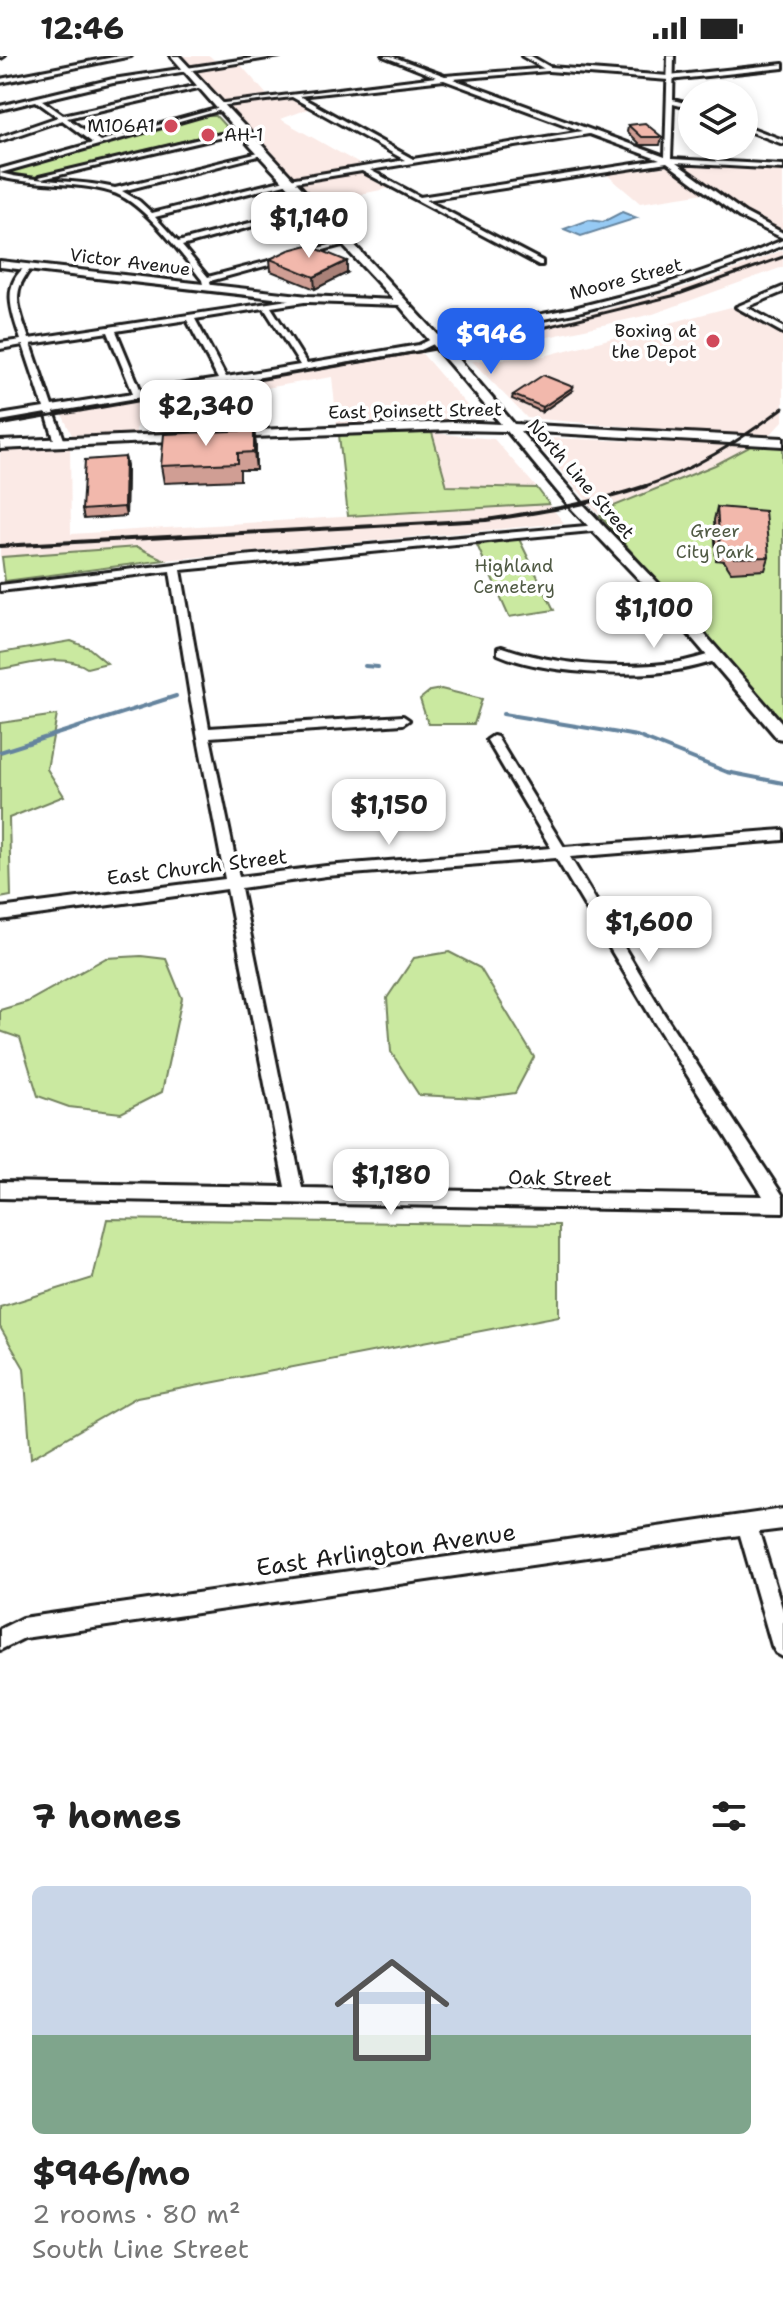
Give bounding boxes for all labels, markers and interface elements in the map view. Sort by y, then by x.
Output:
text: 12:46 [40,8,124,49]
map controls [678,80,758,160]
button: layers [678,80,758,160]
place label: M106A1 [87,114,155,138]
marker: M106A1 [162,117,180,135]
place label: AH-1 [224,123,264,147]
marker: AH-1 [199,126,217,144]
pin: $1,140 [244,192,374,260]
text: $1,140 [269,200,349,235]
street label: Victor Avenue [68,243,192,281]
street label: Moore Street [567,252,685,306]
pin: $946 [444,308,538,376]
text: $946 [455,316,527,351]
place label: Boxing at the Depot [612,319,697,364]
marker: Boxing at the Depot [704,332,722,350]
pin: $2,340 [141,380,271,448]
text: $2,340 [158,388,254,423]
street label: East Poinsett Street [328,397,502,425]
street label: North Line Street [522,414,640,544]
park label: Greer City Park [676,519,754,564]
park label: Highland Cemetery [473,554,555,599]
pin: $1,100 [589,582,719,650]
text: $1,100 [614,590,694,625]
pin: $1,150 [324,779,454,847]
text: $1,150 [350,787,428,822]
street label: East Church Street [105,843,289,891]
pin: $1,600 [584,896,714,964]
text: $1,600 [605,904,693,939]
pin: $1,180 [326,1149,456,1217]
text: $1,180 [351,1157,431,1192]
street label: Oak Street [508,1164,612,1192]
street label: East Arlington Avenue [254,1516,518,1584]
text: 7 homes [32,1793,181,1839]
icon: filters [707,1794,751,1838]
icon: home [320,1938,464,2082]
text: $946/mo [32,2150,191,2196]
text: 2 rooms · 80 m² [32,2196,241,2231]
text: South Line Street [32,2231,249,2266]

